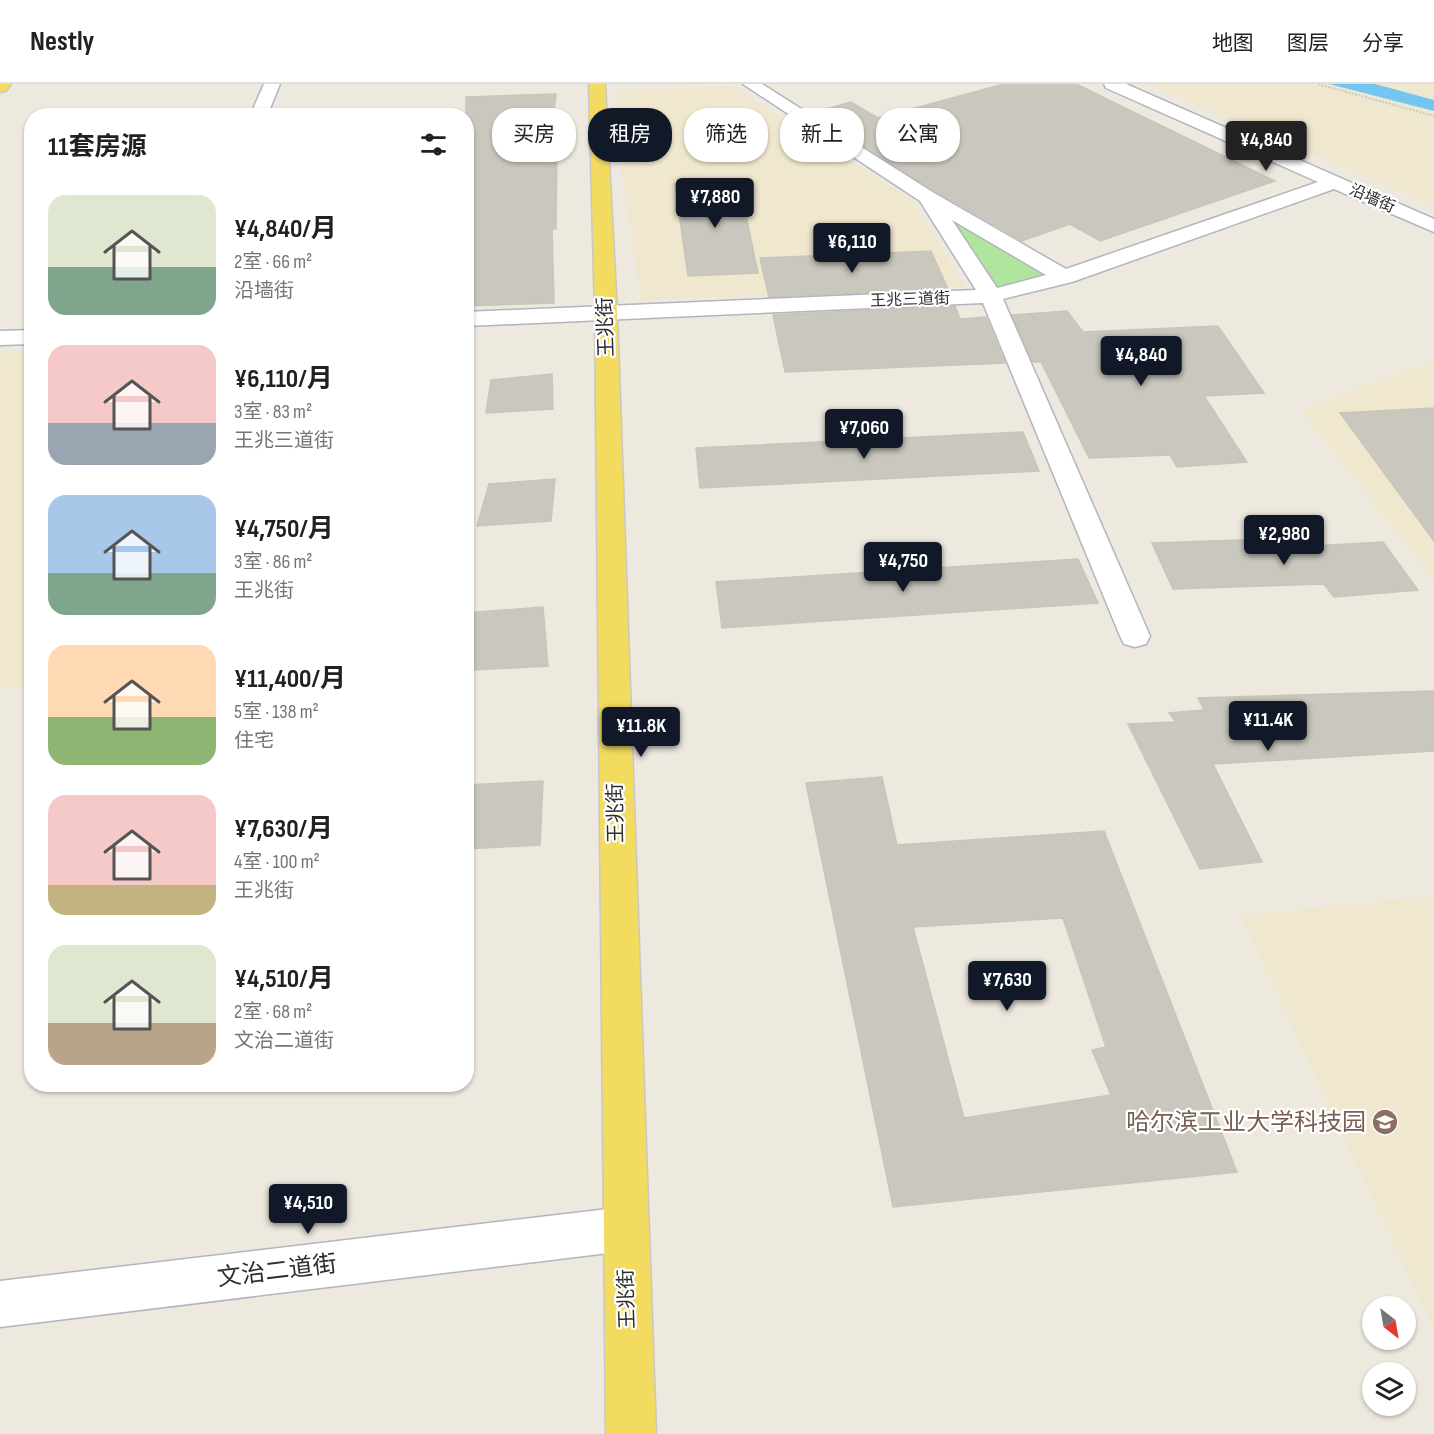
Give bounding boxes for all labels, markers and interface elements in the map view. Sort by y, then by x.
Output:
text: Nestly [30,25,94,58]
text: 地图 [1212,31,1254,56]
text: 图层 [1287,31,1329,56]
text: 分享 [1362,31,1404,56]
chip: 买房 [492,108,576,162]
chip: 租房 [588,108,672,162]
chip: 筛选 [684,108,768,162]
chip: 新上 [780,108,864,162]
chip: 公寓 [876,108,960,162]
pin: ¥4,840 [1217,121,1315,172]
icon: filters [417,128,450,161]
text: ¥4,840 [1240,128,1292,152]
text: 11套房源 [48,132,146,163]
pin: ¥7,880 [666,178,764,229]
street label: 沿墙街 [1346,181,1398,217]
text: ¥7,880 [690,185,740,209]
text: ¥4,840/月 [234,214,337,245]
icon: home [96,219,168,291]
pin: ¥6,110 [803,223,901,274]
text: ¥6,110 [827,230,877,254]
text: 2室 · 66 m² [234,250,312,274]
text: 沿墙街 [234,279,294,303]
street label: 王兆三道街 [870,289,950,311]
street label: 王兆街 [593,297,619,357]
pin: ¥4,840 [1092,336,1190,387]
text: ¥4,840 [1115,343,1167,367]
text: ¥6,110/月 [234,364,333,395]
icon: home [96,369,168,441]
text: 3室 · 83 m² [234,400,312,424]
pin: ¥7,060 [815,409,913,460]
text: ¥7,060 [839,416,889,440]
text: 王兆三道街 [234,429,334,453]
text: ¥4,750/月 [234,514,334,545]
pin: ¥2,980 [1235,515,1333,566]
icon: home [96,519,168,591]
text: ¥2,980 [1258,522,1310,546]
pin: ¥4,750 [854,542,952,593]
text: ¥4,750 [878,549,928,573]
text: 3室 · 86 m² [234,550,312,574]
text: 王兆街 [234,579,294,603]
text: ¥11,400/月 [234,664,346,695]
icon: home [96,669,168,741]
text: 5室 · 138 m² [234,700,319,724]
pin: ¥11.4K [1219,701,1317,752]
pin: ¥11.8K [592,707,690,758]
text: ¥11.4K [1243,708,1293,732]
text: ¥11.8K [616,714,666,738]
text: 住宅 [234,729,274,753]
street label: 王兆街 [603,783,629,843]
text: ¥7,630/月 [234,814,333,845]
icon: home [96,819,168,891]
text: 4室 · 100 m² [234,850,320,874]
text: 王兆街 [234,879,294,903]
pin: ¥7,630 [958,961,1056,1012]
text: ¥4,510/月 [234,964,334,995]
text: ¥7,630 [982,968,1032,992]
icon: home [96,969,168,1041]
text: 2室 · 68 m² [234,1000,312,1024]
text: 文治二道街 [234,1029,334,1053]
school or university icon: 哈尔滨工业大学科技园 [1370,1107,1400,1137]
place label: 哈尔滨工业大学科技园 [1126,1108,1366,1137]
pin: ¥4,510 [259,1184,357,1235]
text: ¥4,510 [283,1191,333,1215]
street label: 文治二道街 [216,1249,338,1293]
street label: 王兆街 [614,1269,640,1329]
north arrow [1362,1296,1416,1350]
map controls [1362,1296,1416,1416]
button: layers [1362,1362,1416,1416]

